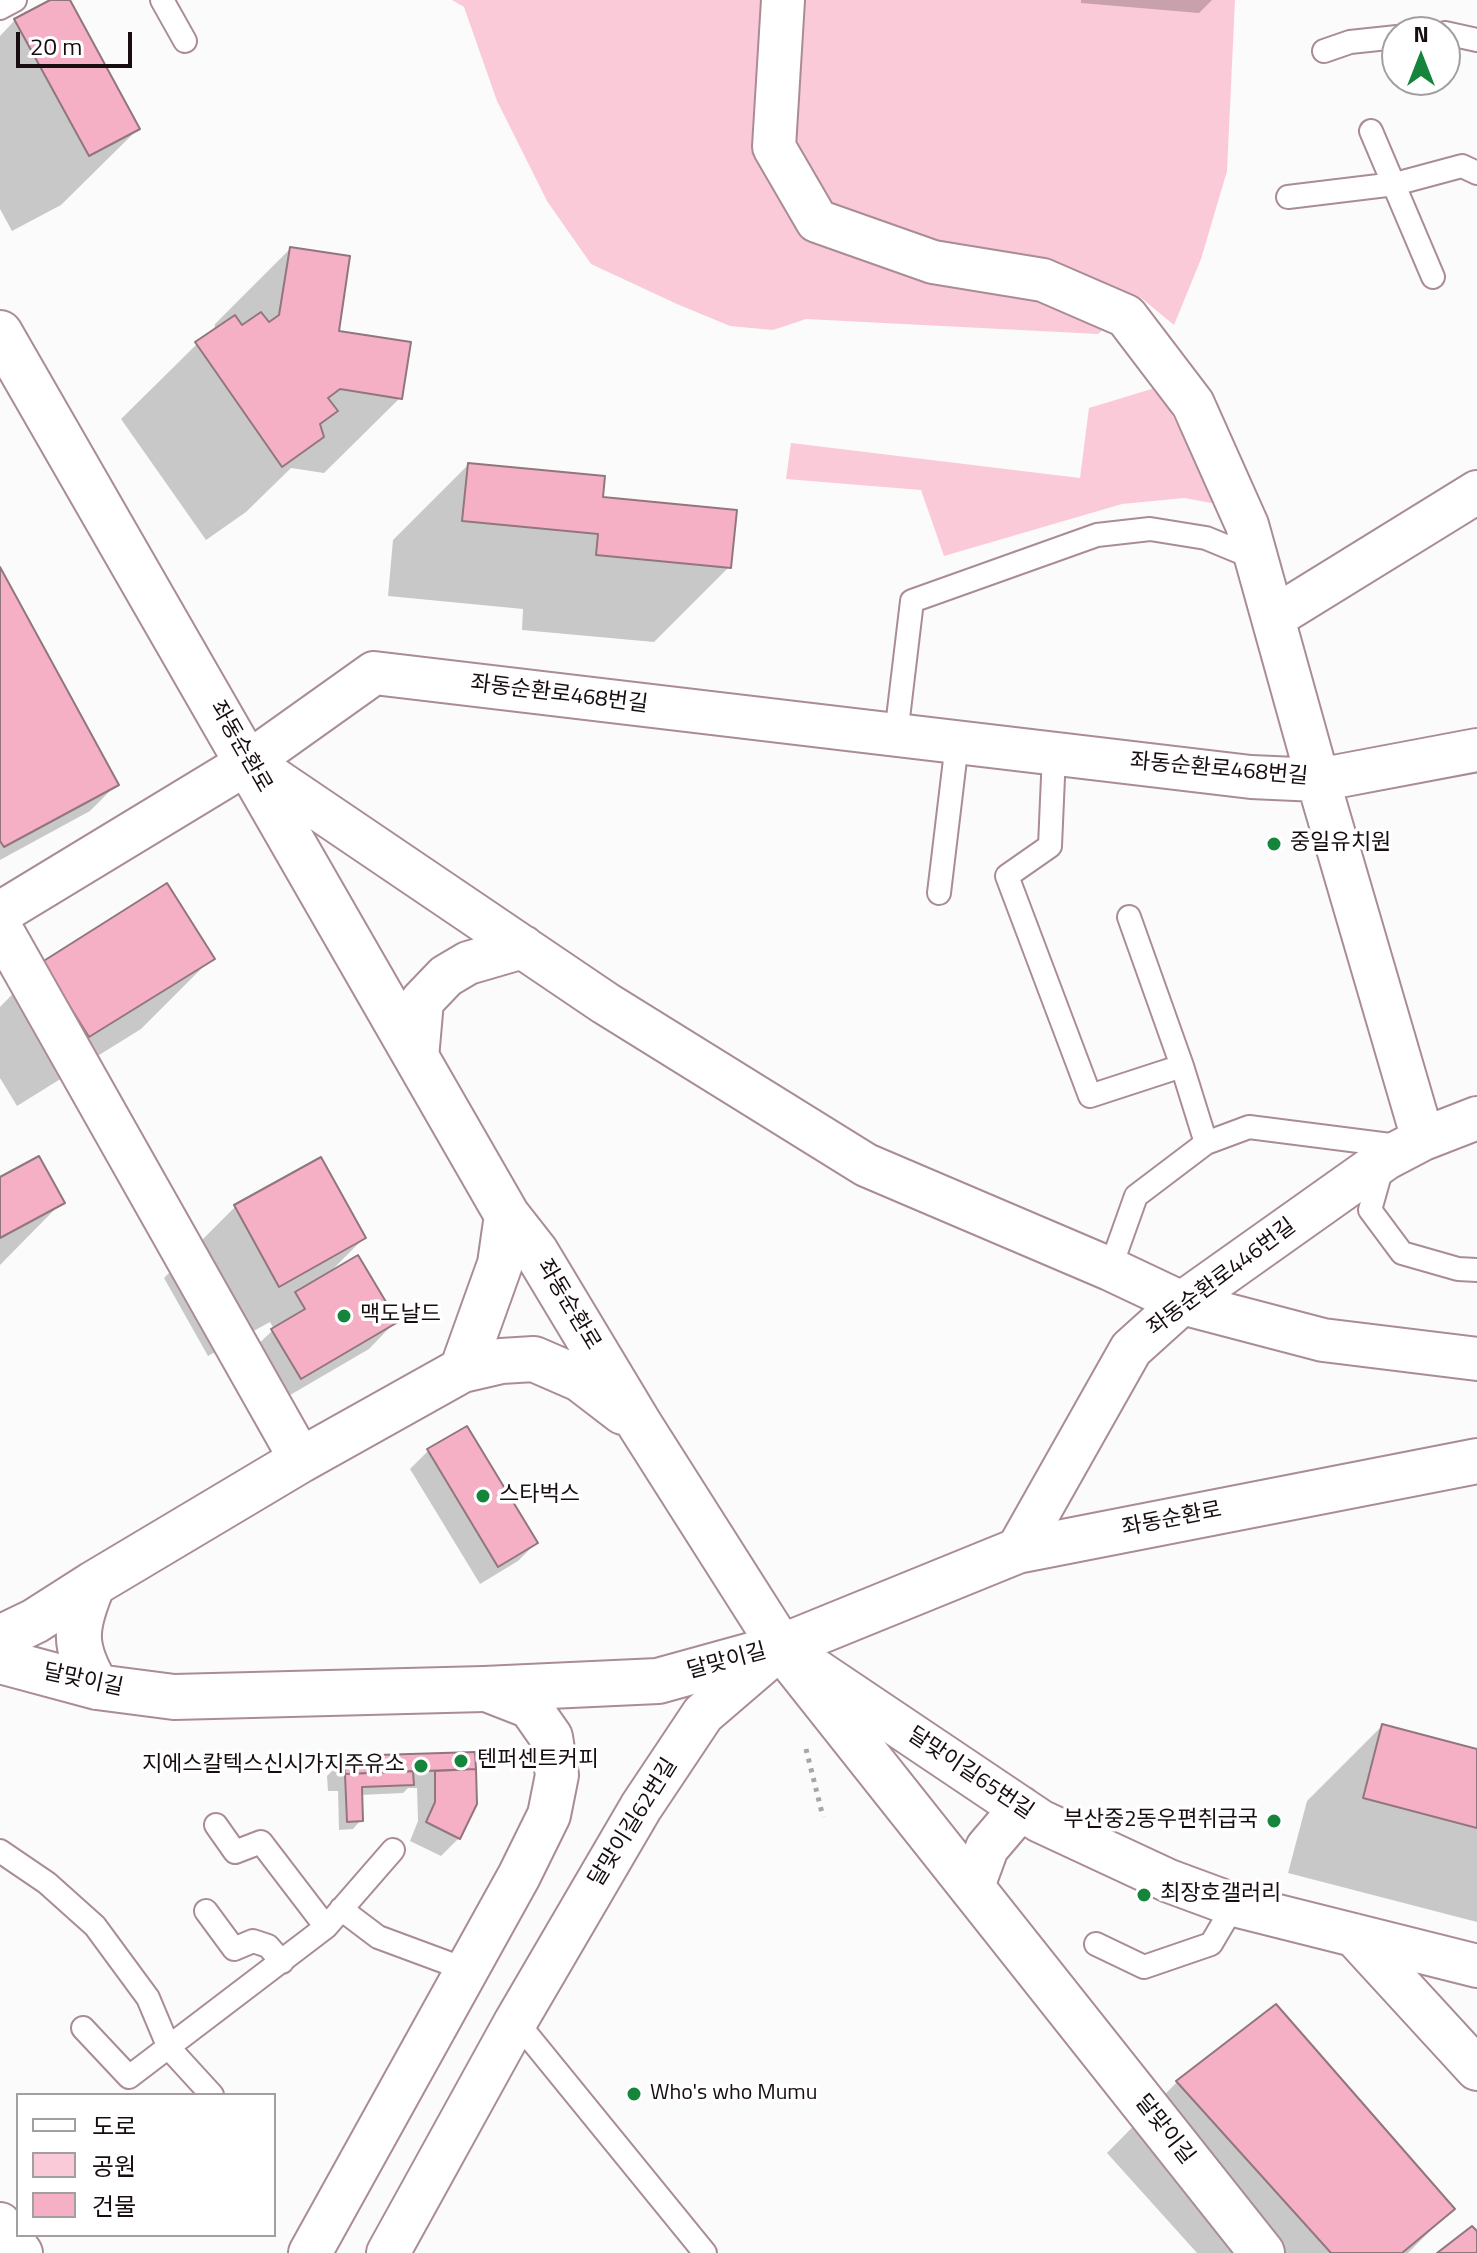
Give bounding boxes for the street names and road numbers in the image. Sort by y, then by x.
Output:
street label: 좌동순환로468번길 [469,671,649,719]
street label: 좌동순환로 [203,697,277,797]
street label: 좌동순환로468번길 [1129,749,1309,791]
street label: 좌동순환로446번길 [1143,1214,1301,1342]
street label: 좌동순환로 [531,1255,605,1355]
street label: 좌동순환로 [1120,1497,1224,1543]
street label: 달맞이길 [684,1639,770,1685]
street label: 달맞이길 [41,1660,125,1702]
street label: 달맞이길65번길 [902,1722,1038,1826]
street label: 달맞이길62번길 [584,1754,684,1892]
street label: 달맞이길 [1129,2090,1199,2170]

